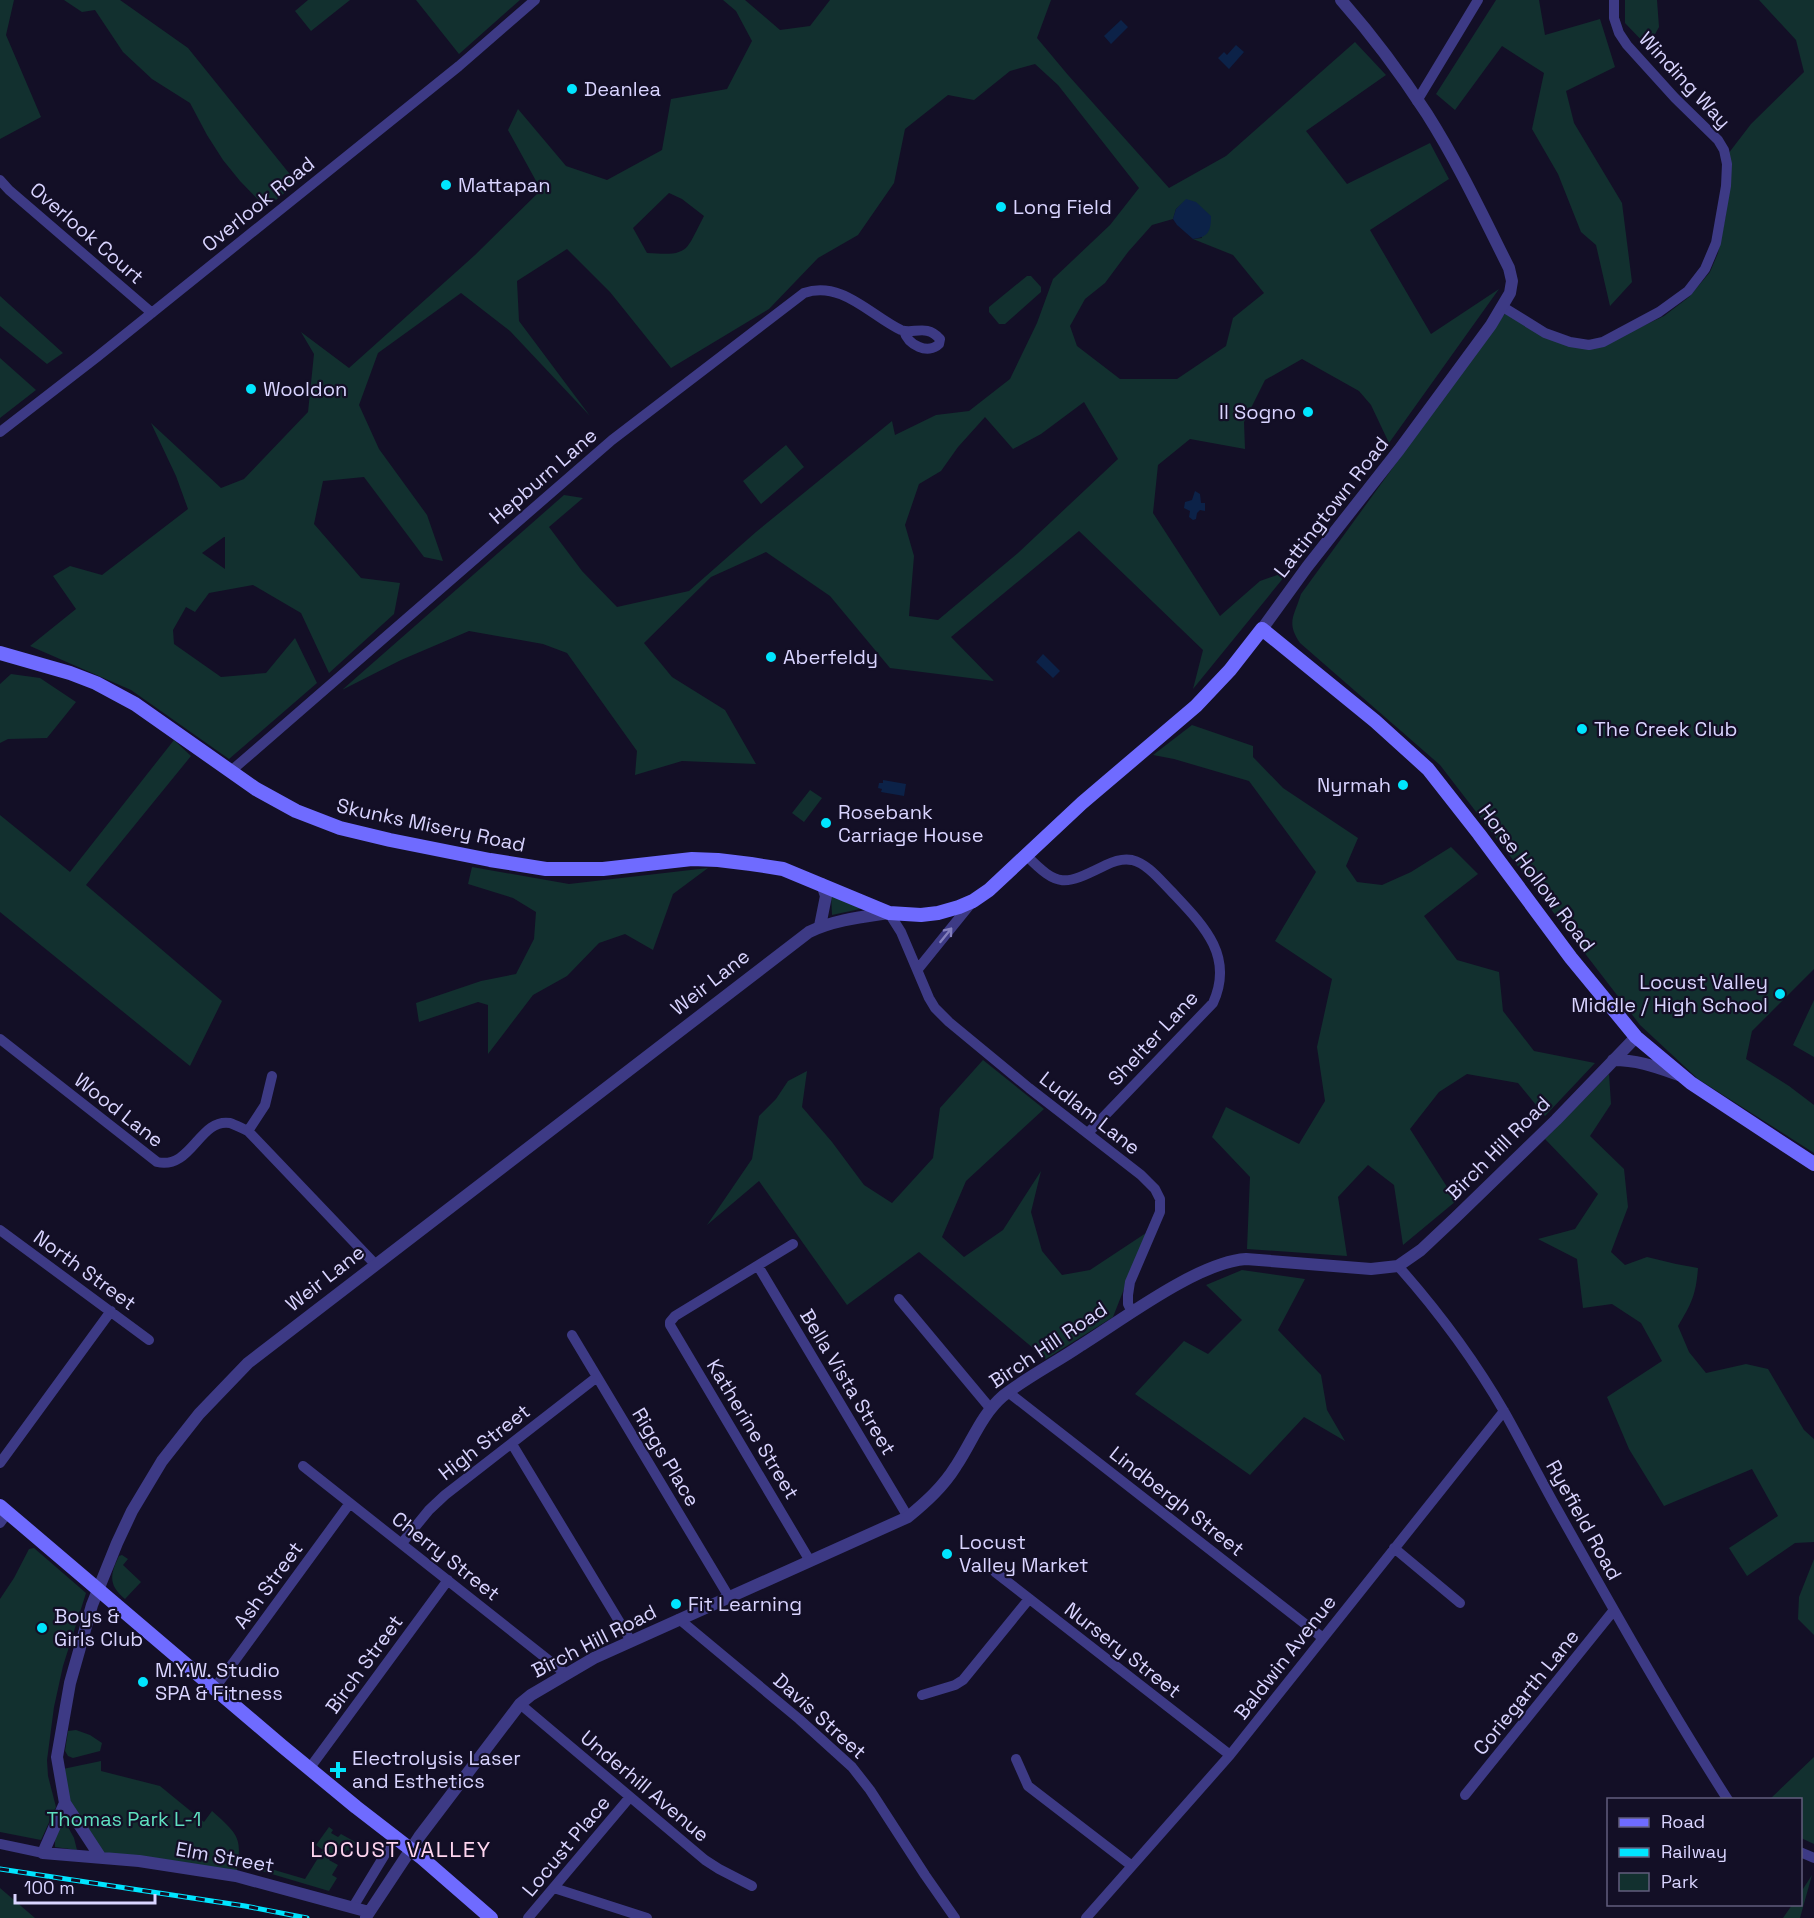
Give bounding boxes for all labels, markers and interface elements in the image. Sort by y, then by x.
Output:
street label: Winding Way [1633,26,1737,134]
place label: Deanlea [584,76,661,102]
marker: Deanlea [565,82,579,96]
street label: Overlook Road [196,151,320,257]
place label: Mattapan [458,172,551,198]
street label: Overlook Court [25,176,149,290]
marker: Mattapan [439,178,453,192]
place label: Long Field [1013,194,1112,220]
marker: Long Field [994,200,1008,214]
place label: Wooldon [263,376,347,402]
marker: Wooldon [244,382,258,396]
place label: Il Sogno [1219,399,1296,425]
marker: Il Sogno [1301,405,1315,419]
street label: Hepburn Lane [484,422,602,530]
street label: Lattingtown Road [1268,431,1394,583]
place label: Aberfeldy [783,644,878,670]
marker: Aberfeldy [764,650,778,664]
place label: The Creek Club [1594,716,1737,742]
marker: The Creek Club [1575,722,1589,736]
place label: Nyrmah [1317,772,1391,798]
marker: Nyrmah [1396,778,1410,792]
street label: Skunks Misery Road [334,792,528,858]
place label: Rosebank Carriage House [838,799,983,848]
street label: Horse Hollow Road [1473,799,1601,957]
marker: Rosebank Carriage House [819,816,833,830]
one-way arrow [939,927,952,943]
street label: Weir Lane [665,943,755,1021]
place label: Locust Valley Middle / High School [1571,969,1768,1018]
street label: Shelter Lane [1102,985,1204,1091]
marker: Locust Valley Middle / High School [1773,987,1787,1001]
street label: Ludlam Lane [1034,1065,1146,1161]
street label: Wood Lane [69,1067,169,1153]
street label: Birch Hill Road [1440,1090,1556,1206]
street label: North Street [28,1224,142,1316]
street label: Weir Lane [280,1239,370,1317]
street label: Birch Hill Road [984,1296,1112,1394]
street label: Bella Vista Street [794,1304,902,1460]
street label: Katherine Street [701,1354,805,1504]
street label: High Street [433,1398,535,1486]
street label: Riggs Place [626,1403,706,1511]
street label: Lindbergh Street [1104,1440,1250,1562]
street label: Ryefield Road [1540,1455,1628,1585]
street label: Cherry Street [387,1506,505,1606]
place label: Locust Valley Market [959,1529,1088,1578]
street label: Ash Street [228,1536,308,1634]
marker: Locust Valley Market [940,1547,954,1561]
street label: Baldwin Avenue [1228,1589,1342,1725]
place label: Fit Learning [688,1591,802,1617]
street label: Nursery Street [1059,1596,1187,1704]
marker: Fit Learning [669,1597,683,1611]
street label: Birch Hill Road [527,1598,661,1684]
place label: Boys & Girls Club [54,1603,143,1652]
street label: Birch Street [319,1610,409,1718]
marker: Boys & Girls Club [35,1621,49,1635]
street label: Coriegarth Lane [1467,1624,1585,1760]
place label: M.Y.W. Studio SPA & Fitness [155,1657,283,1706]
street label: Davis Street [768,1667,872,1765]
marker: M.Y.W. Studio SPA & Fitness [136,1675,150,1689]
street label: Underhill Avenue [575,1725,715,1847]
place label: Electrolysis Laser and Esthetics [352,1745,521,1794]
marker: Electrolysis Laser and Esthetics [329,1761,347,1779]
street label: Locust Place [516,1790,616,1902]
legend [1607,1798,1802,1906]
park label: Thomas Park L-1 [47,1806,201,1832]
text: Road [1661,1810,1705,1833]
district label: LOCUST VALLEY [310,1835,492,1863]
street label: Elm Street [174,1836,276,1878]
text: Railway [1661,1840,1727,1863]
scale bar [15,1867,154,1905]
text: Park [1661,1870,1699,1893]
text: 100 m [24,1876,75,1899]

